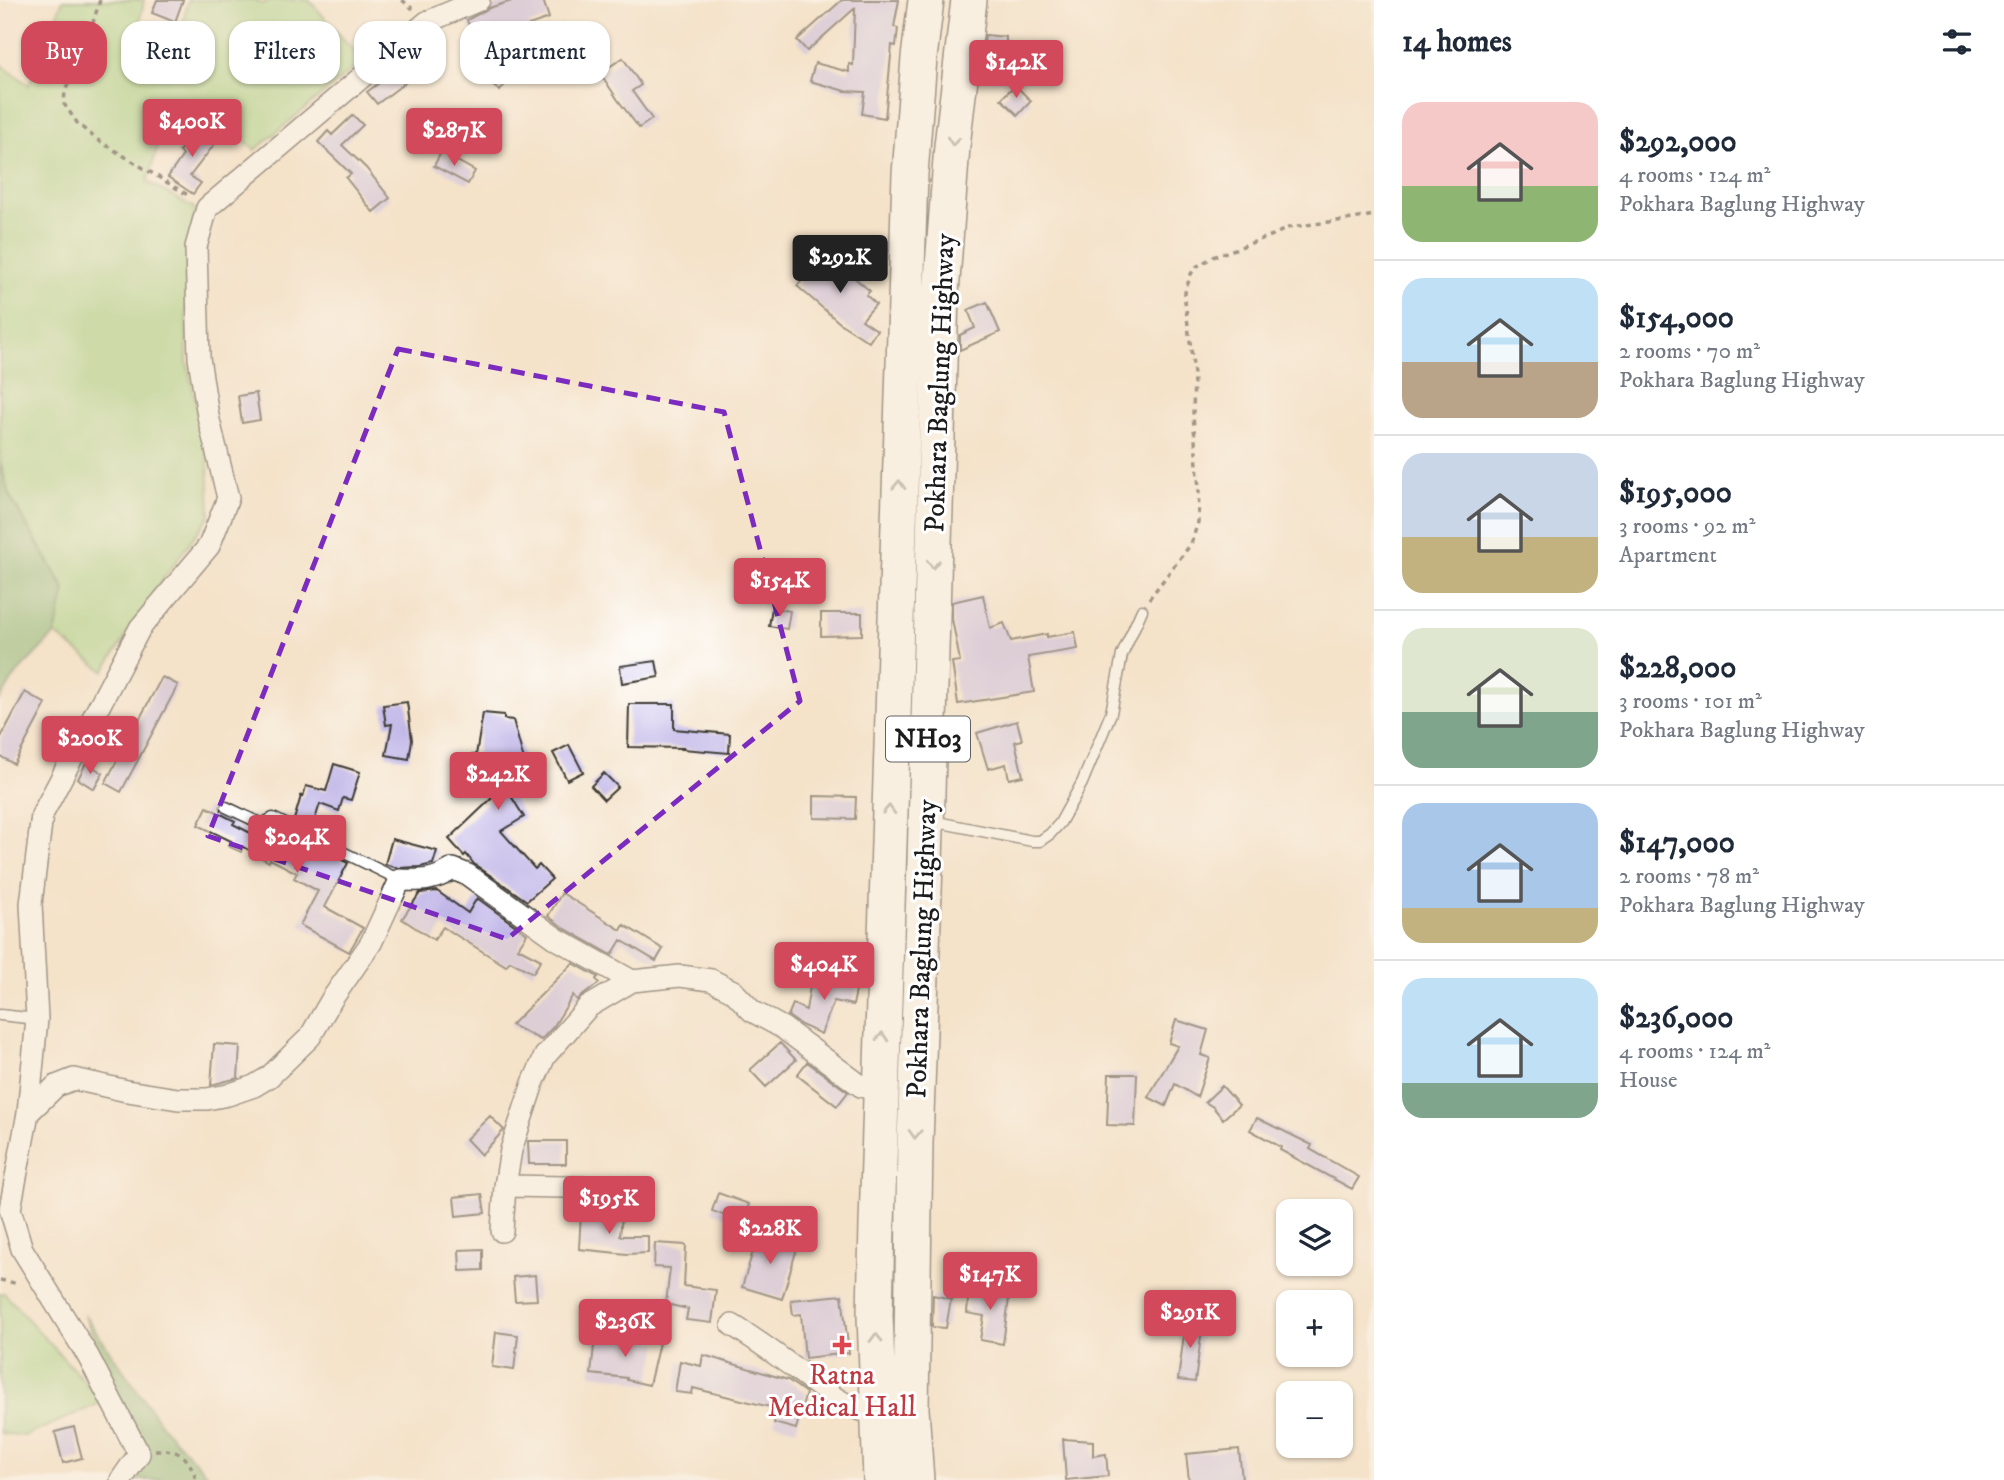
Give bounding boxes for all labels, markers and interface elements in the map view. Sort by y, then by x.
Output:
chip: Buy [21,21,107,84]
chip: Rent [121,21,215,84]
chip: Filters [229,21,340,84]
chip: New [354,21,446,84]
chip: Apartment [460,21,610,84]
icon: filters [1938,23,1976,61]
text: 14 homes [1402,24,1512,61]
pin: $142K [967,41,1065,100]
text: $142K [985,48,1047,77]
pin: $400K [143,100,241,159]
text: $400K [159,107,225,136]
pin: $287K [405,108,503,168]
text: $287K [422,116,486,145]
text: $292,000 [1619,124,1737,161]
icon: home [1458,130,1542,214]
one-way arrow [945,135,960,147]
text: 4 rooms · 124 m² [1619,161,1770,190]
text: Pokhara Baglung Highway [1619,190,1865,219]
street label: Pokhara Baglung Highway [917,232,963,533]
pin: $292K [791,236,889,295]
text: $292K [809,243,871,272]
text: $154,000 [1619,300,1734,337]
icon: home [1458,306,1542,390]
text: 2 rooms · 70 m² [1619,337,1760,366]
text: Pokhara Baglung Highway [1619,366,1865,395]
text: $195,000 [1619,475,1732,512]
one-way arrow [892,479,907,490]
icon: home [1458,481,1542,565]
text: 3 rooms · 92 m² [1619,512,1756,541]
text: Apartment [1619,541,1717,570]
pin: $154K [731,558,829,618]
one-way arrow [925,559,941,569]
text: $154K [750,566,810,595]
text: $228,000 [1619,650,1736,687]
icon: home [1458,656,1542,740]
text: 3 rooms · 101 m² [1619,687,1762,716]
pin: $200K [41,716,139,776]
road number: NH03 [886,716,970,762]
text: Pokhara Baglung Highway [1619,716,1865,745]
text: $200K [58,724,122,753]
pin: $242K [449,752,547,812]
text: $242K [466,760,530,789]
street label: Pokhara Baglung Highway [899,798,945,1099]
one-way arrow [882,804,897,815]
pin: $204K [248,816,346,875]
text: $204K [264,823,330,852]
text: $147,000 [1619,825,1735,862]
icon: home [1458,831,1542,915]
text: 2 rooms · 78 m² [1619,862,1759,891]
text: Pokhara Baglung Highway [1619,891,1865,920]
pin: $404K [775,942,873,1002]
text: $404K [790,950,858,979]
text: $236,000 [1619,1000,1733,1037]
icon: home [1458,1006,1542,1090]
one-way arrow [875,1032,890,1043]
text: 4 rooms · 124 m² [1619,1037,1770,1066]
text: House [1619,1066,1677,1095]
one-way arrow [908,1129,923,1140]
pin: $195K [560,1176,658,1236]
text: $195K [579,1184,639,1213]
map controls [1276,1199,1353,1458]
button: layers [1276,1199,1353,1276]
pin: $228K [721,1206,819,1266]
text: $228K [739,1214,801,1243]
pin: $147K [941,1252,1039,1312]
text: $147K [959,1260,1021,1289]
pin: $291K [1141,1290,1239,1350]
button: + [1276,1290,1353,1367]
text: $291K [1160,1298,1220,1327]
pin: $236K [576,1300,674,1359]
text: $236K [595,1307,655,1336]
one-way arrow [868,1333,883,1344]
marker: Ratna Medical Hall [832,1335,852,1355]
place label: Ratna Medical Hall [768,1358,917,1425]
button: − [1276,1381,1353,1458]

